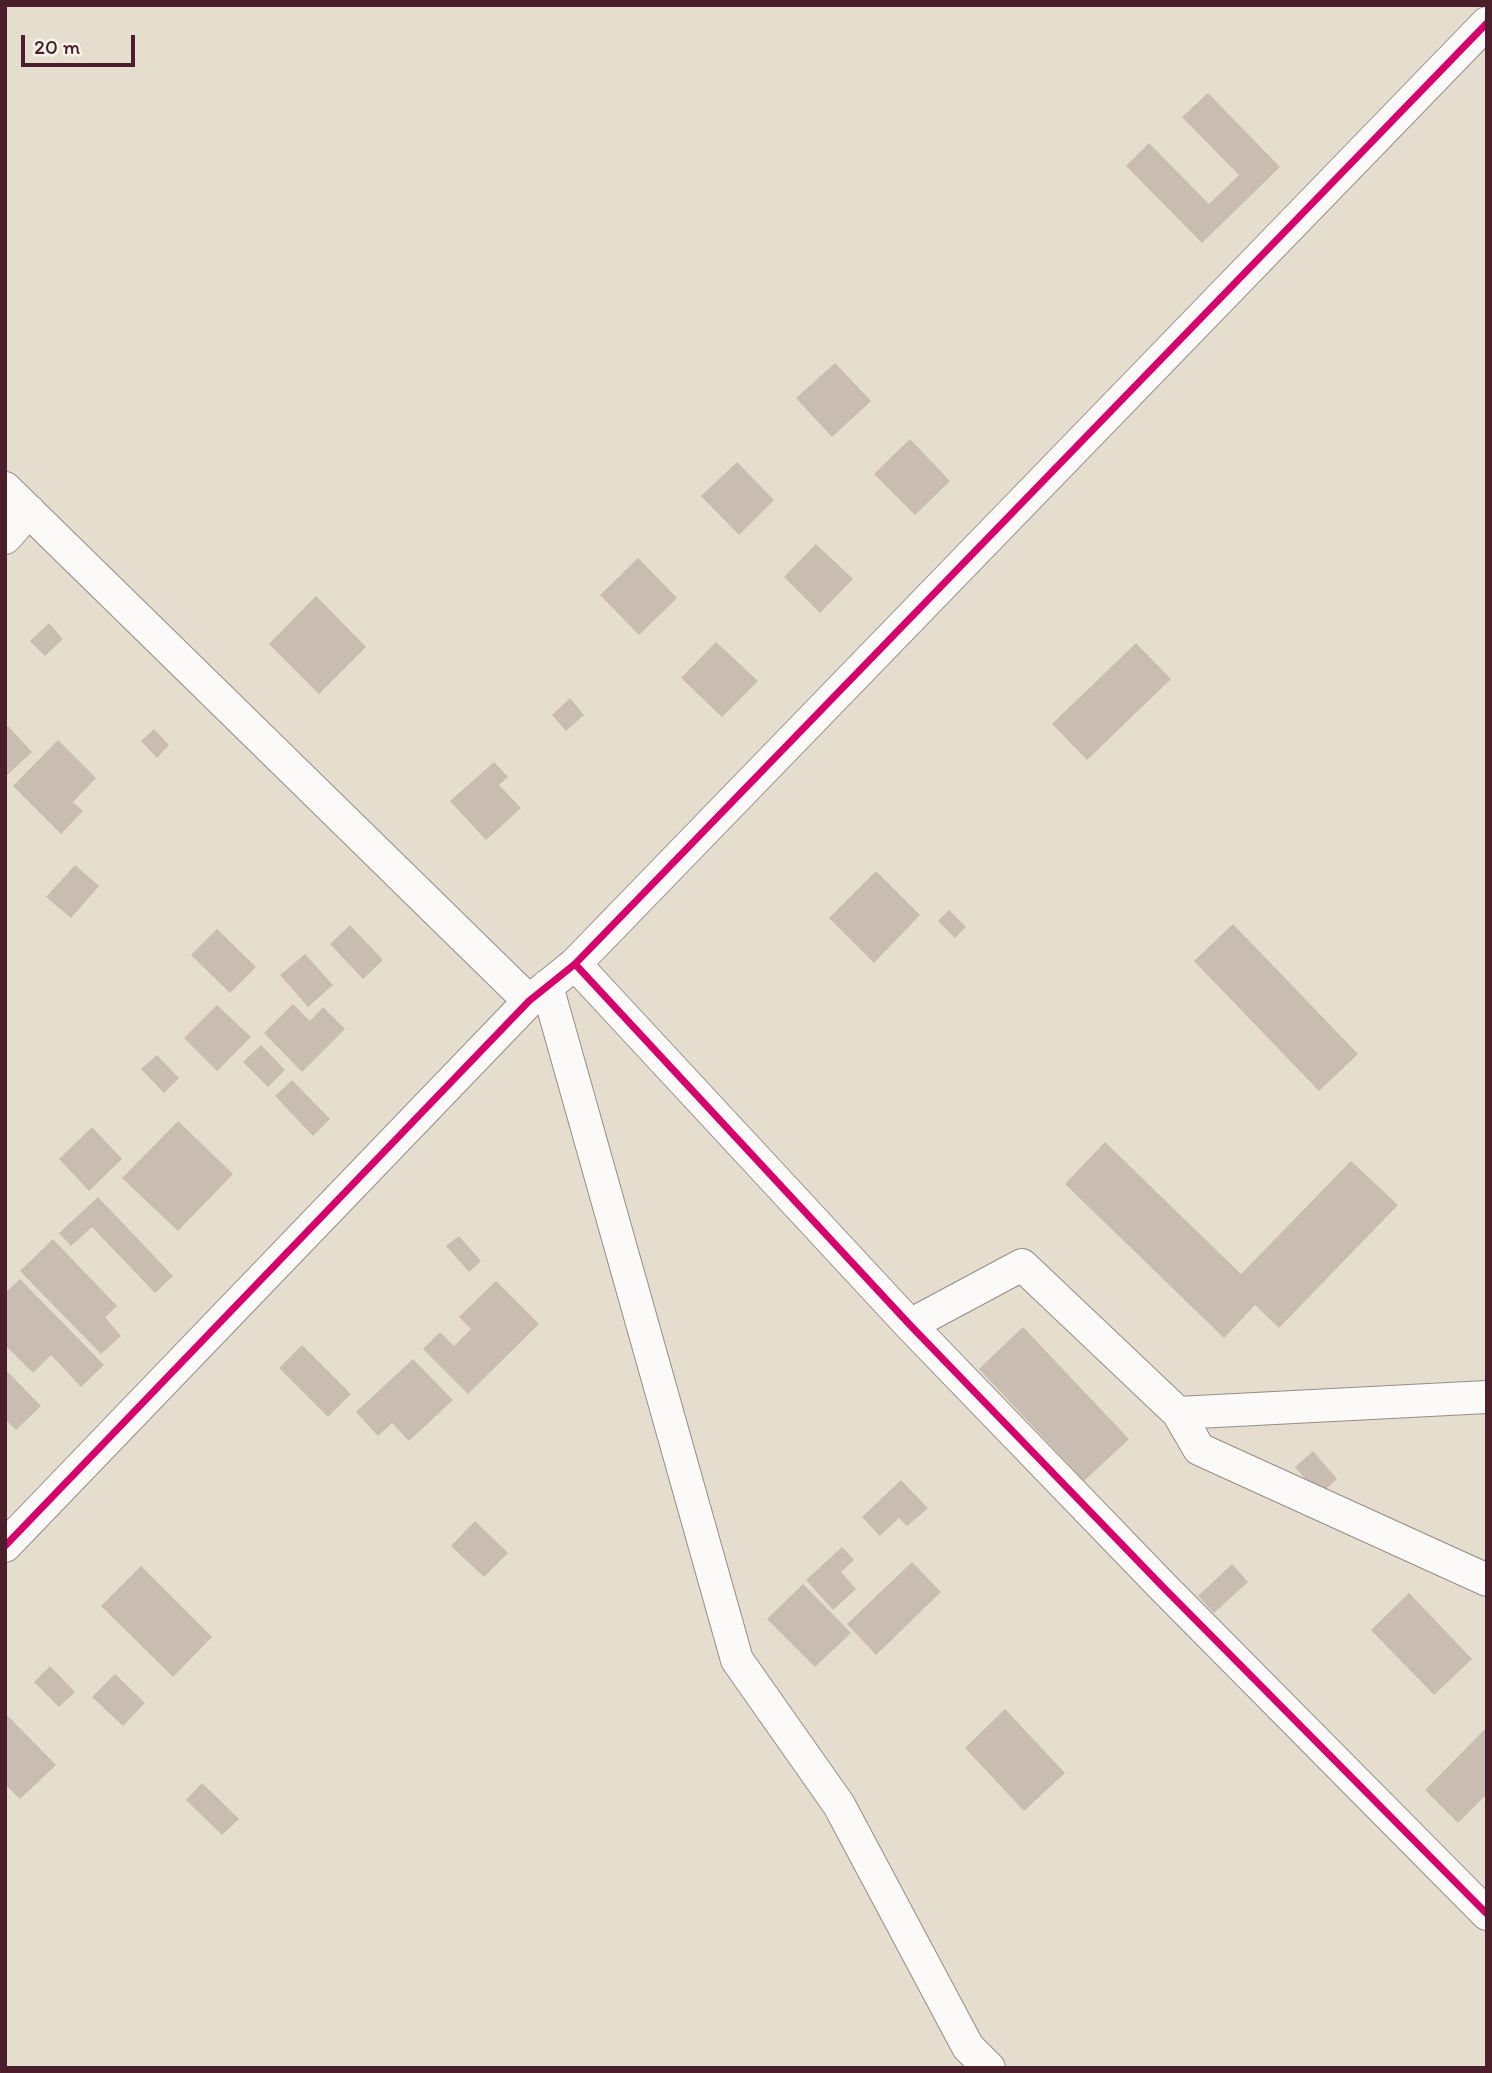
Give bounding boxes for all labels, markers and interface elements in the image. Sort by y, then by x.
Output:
scale bar [24,21,138,65]
text: 20 m [34,34,80,59]

